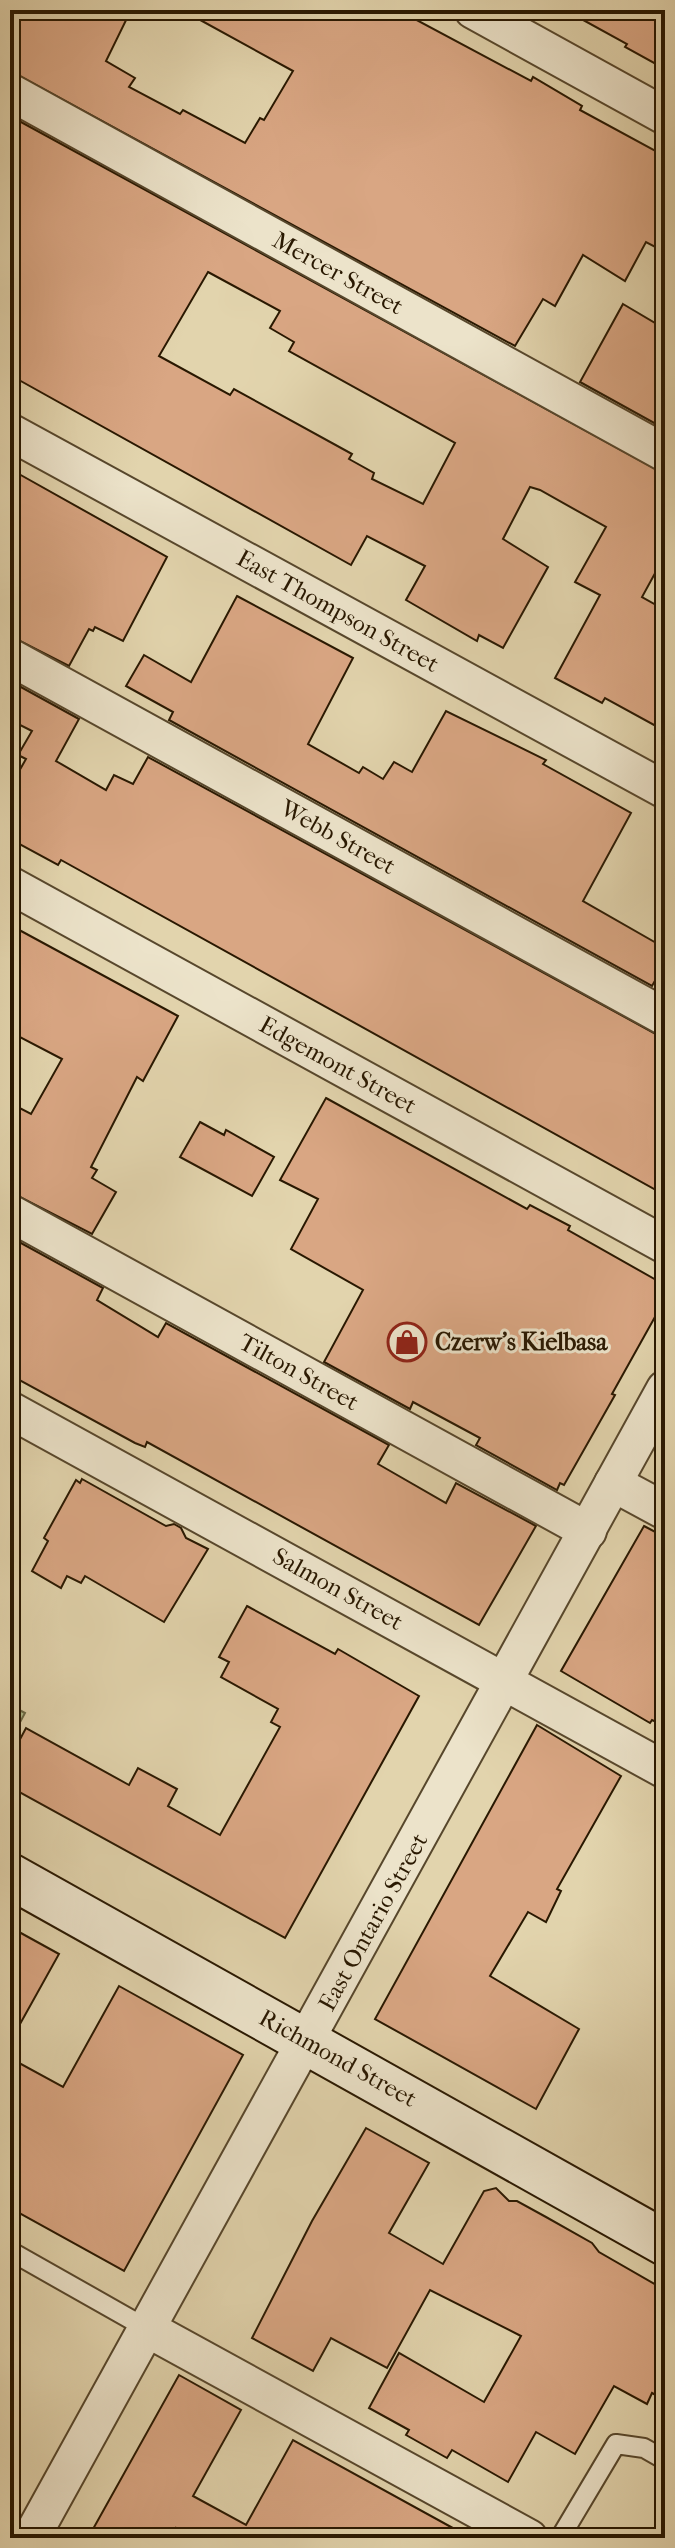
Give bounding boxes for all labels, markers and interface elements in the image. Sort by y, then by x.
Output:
street label: Mercer Street [268,226,408,321]
street label: East Thompson Street [232,544,444,678]
street label: Webb Street [275,793,401,880]
street label: Edgemont Street [255,1010,422,1120]
shop icon: Czerw's Kielbasa [386,1321,428,1363]
street label: Tilton Street [234,1328,364,1417]
place label: Czerw's Kielbasa [435,1328,608,1356]
street label: Salmon Street [268,1542,408,1636]
street label: East Ontario Street [313,1828,434,2016]
street label: Richmond Street [254,2003,422,2113]

